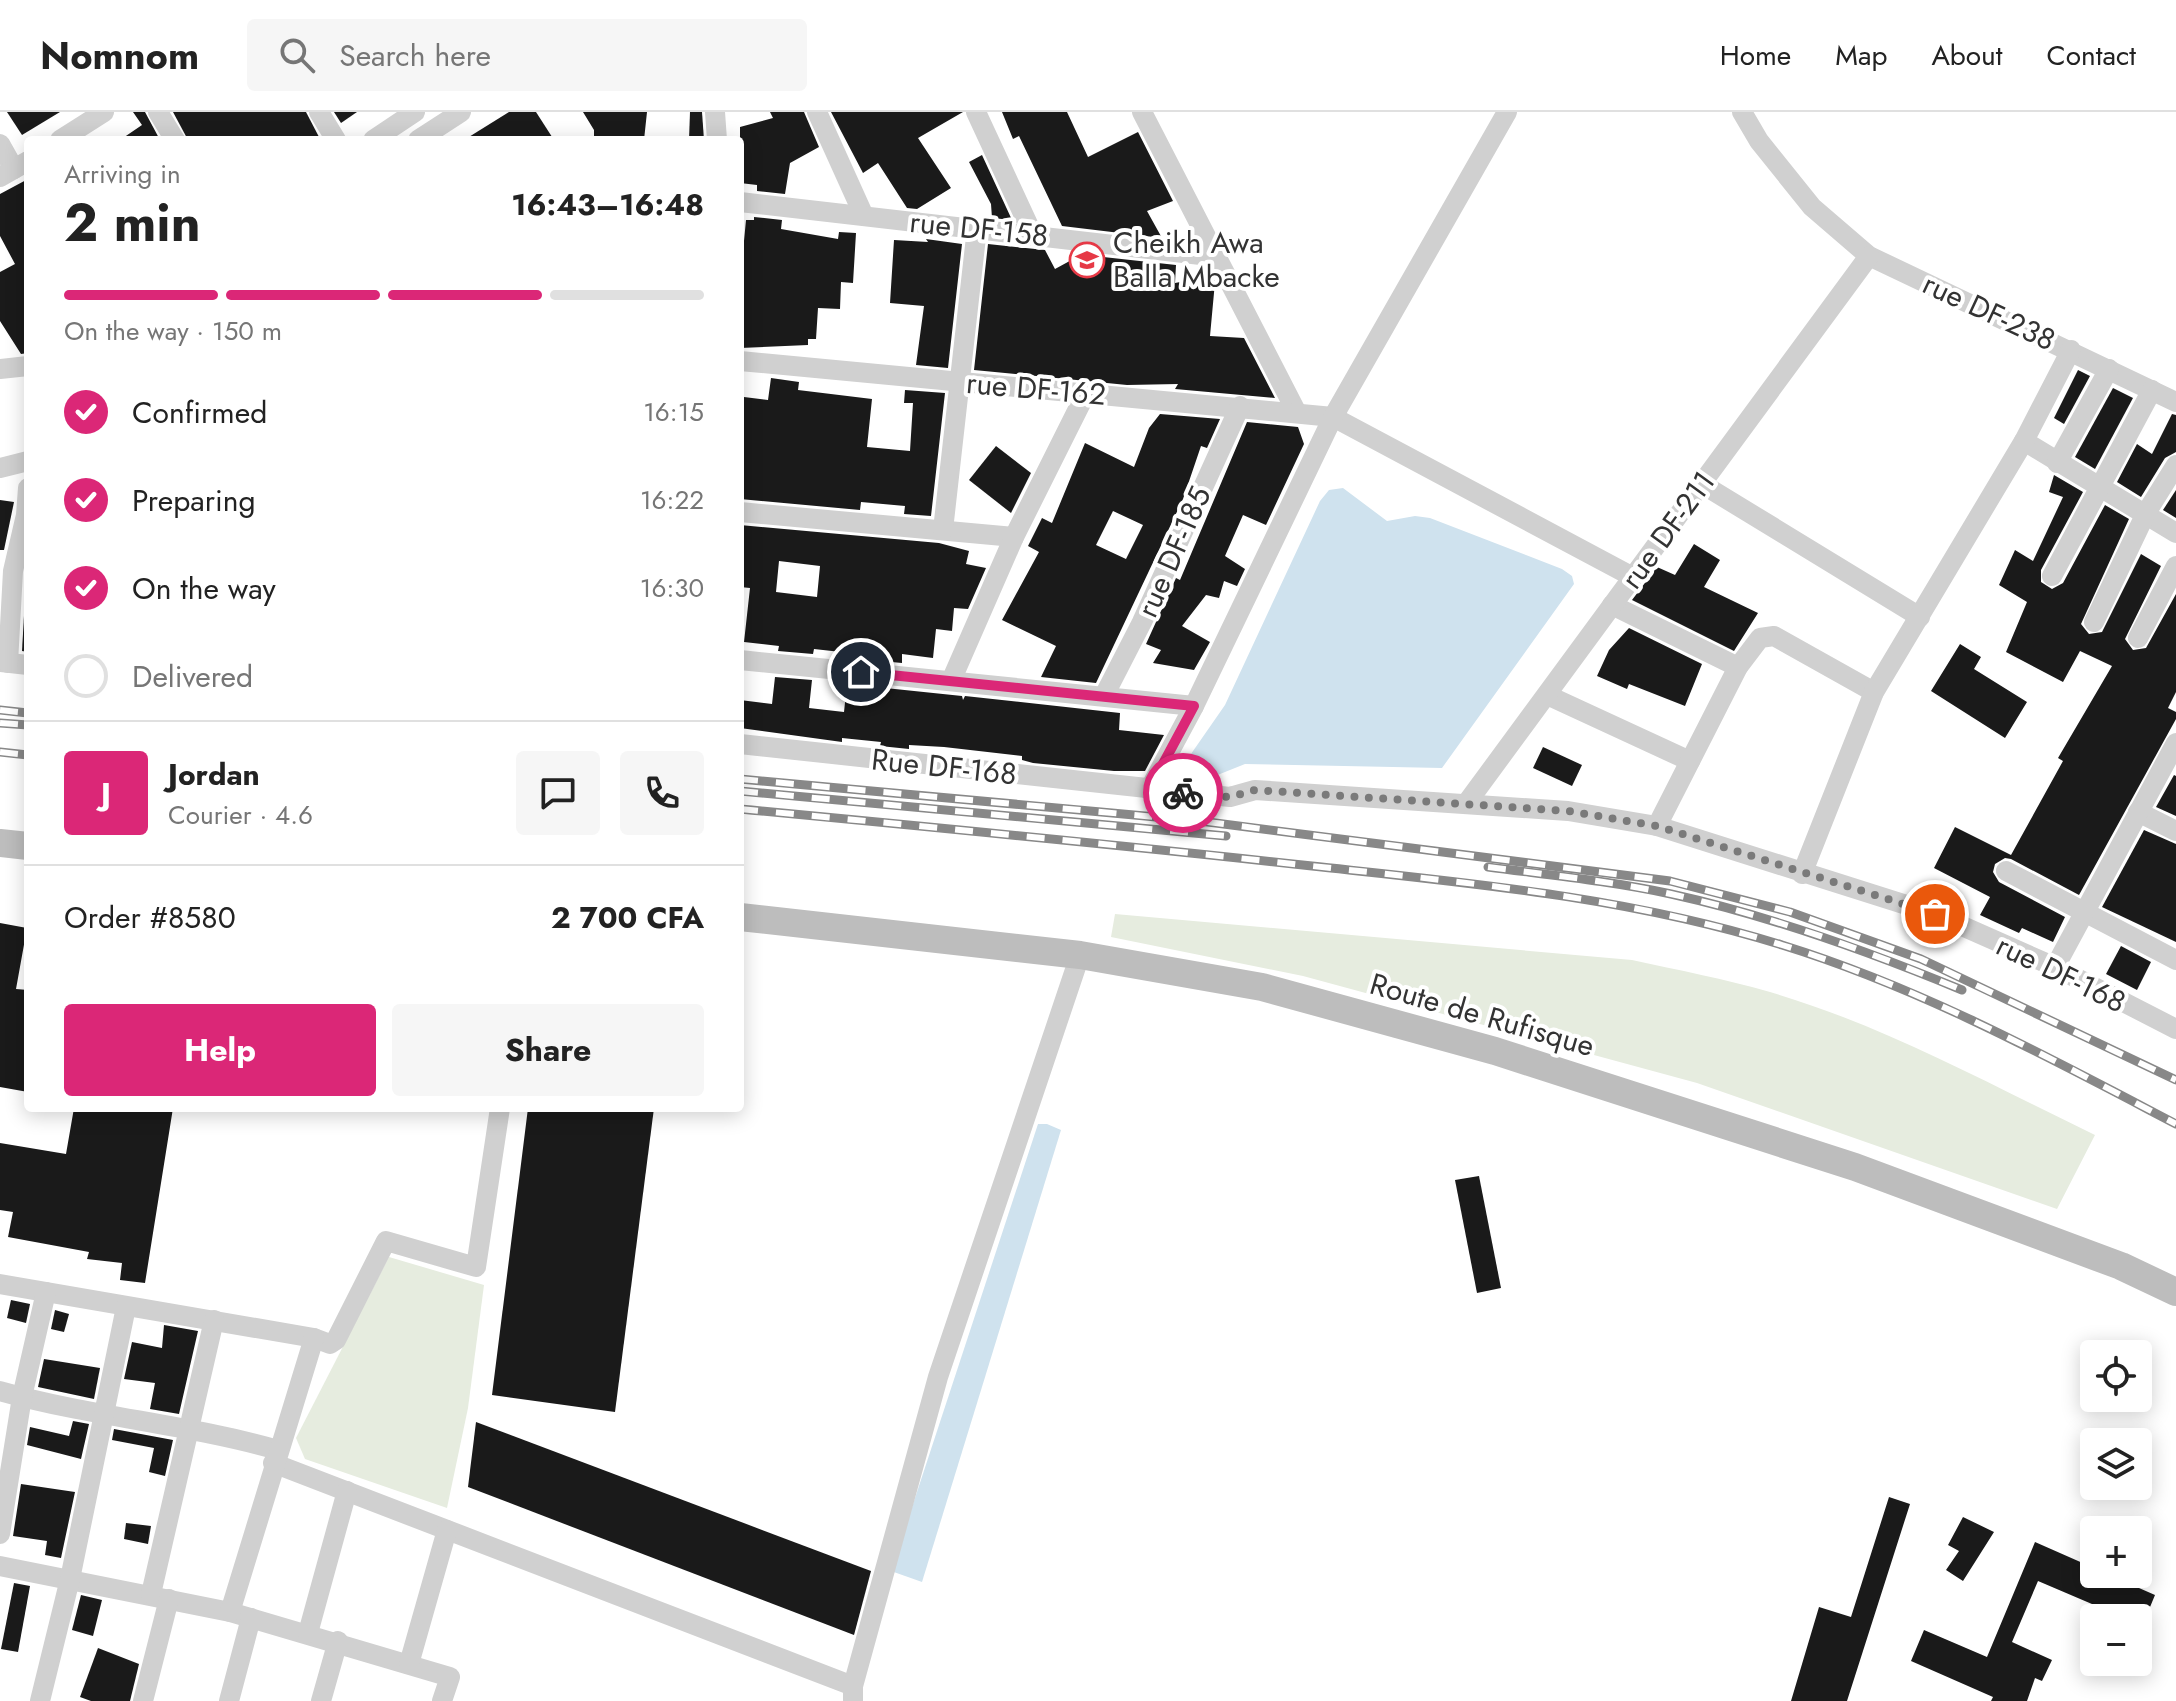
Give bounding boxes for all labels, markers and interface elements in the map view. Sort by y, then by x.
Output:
search box [247,19,807,91]
text: Nomnom [40,28,199,83]
icon: search [275,33,319,77]
text: Search here [339,34,491,77]
text: Home [1720,35,1791,76]
text: Map [1835,35,1887,76]
text: About [1931,35,2003,76]
text: Contact [2047,35,2136,76]
text: Arriving in [64,155,181,193]
text: 16:43–16:48 [511,183,704,226]
text: 2 min [64,185,201,261]
street label: rue DF-158 [908,200,1050,257]
place label: Cheikh Awa Balla Mbacke [1113,221,1280,298]
school or university icon: Cheikh Awa Balla Mbacke [1068,241,1106,279]
street label: rue DF-238 [1916,262,2063,361]
text: On the way · 150 m [64,312,282,350]
street label: rue DF-162 [964,361,1108,416]
icon: check [64,390,108,434]
text: Confirmed [132,391,267,434]
text: 16:15 [643,393,704,431]
street label: rue DF-211 [1610,462,1725,597]
icon: check [64,478,108,522]
text: Preparing [132,479,256,522]
street label: rue DF-185 [1126,480,1221,624]
text: 16:22 [640,481,704,519]
icon: check [64,566,108,610]
text: On the way [132,567,276,610]
text: 16:30 [640,569,704,607]
pin [827,638,895,706]
icon: home [839,650,883,694]
text: Delivered [132,655,253,698]
street label: Rue DF-168 [869,737,1019,796]
button: chat [516,751,600,835]
button: phone [620,751,704,835]
text: Jordan [168,753,260,796]
courier [1143,753,1223,833]
icon: bike [1161,771,1205,815]
text: J [101,772,111,815]
text: Courier · 4.6 [168,796,313,834]
pin [1901,880,1969,948]
icon: bag [1913,892,1957,936]
text: Order #8580 [64,896,236,939]
text: 2 700 CFA [551,896,704,939]
street label: rue DF-168 [1989,924,2133,1023]
street label: Route de Rufisque [1365,962,1599,1067]
button: Help [64,1004,376,1096]
button: Share [392,1004,704,1096]
map controls [2080,1340,2152,1676]
button: locate [2080,1340,2152,1412]
button: layers [2080,1428,2152,1500]
button: + [2080,1516,2152,1588]
button: − [2080,1604,2152,1676]

